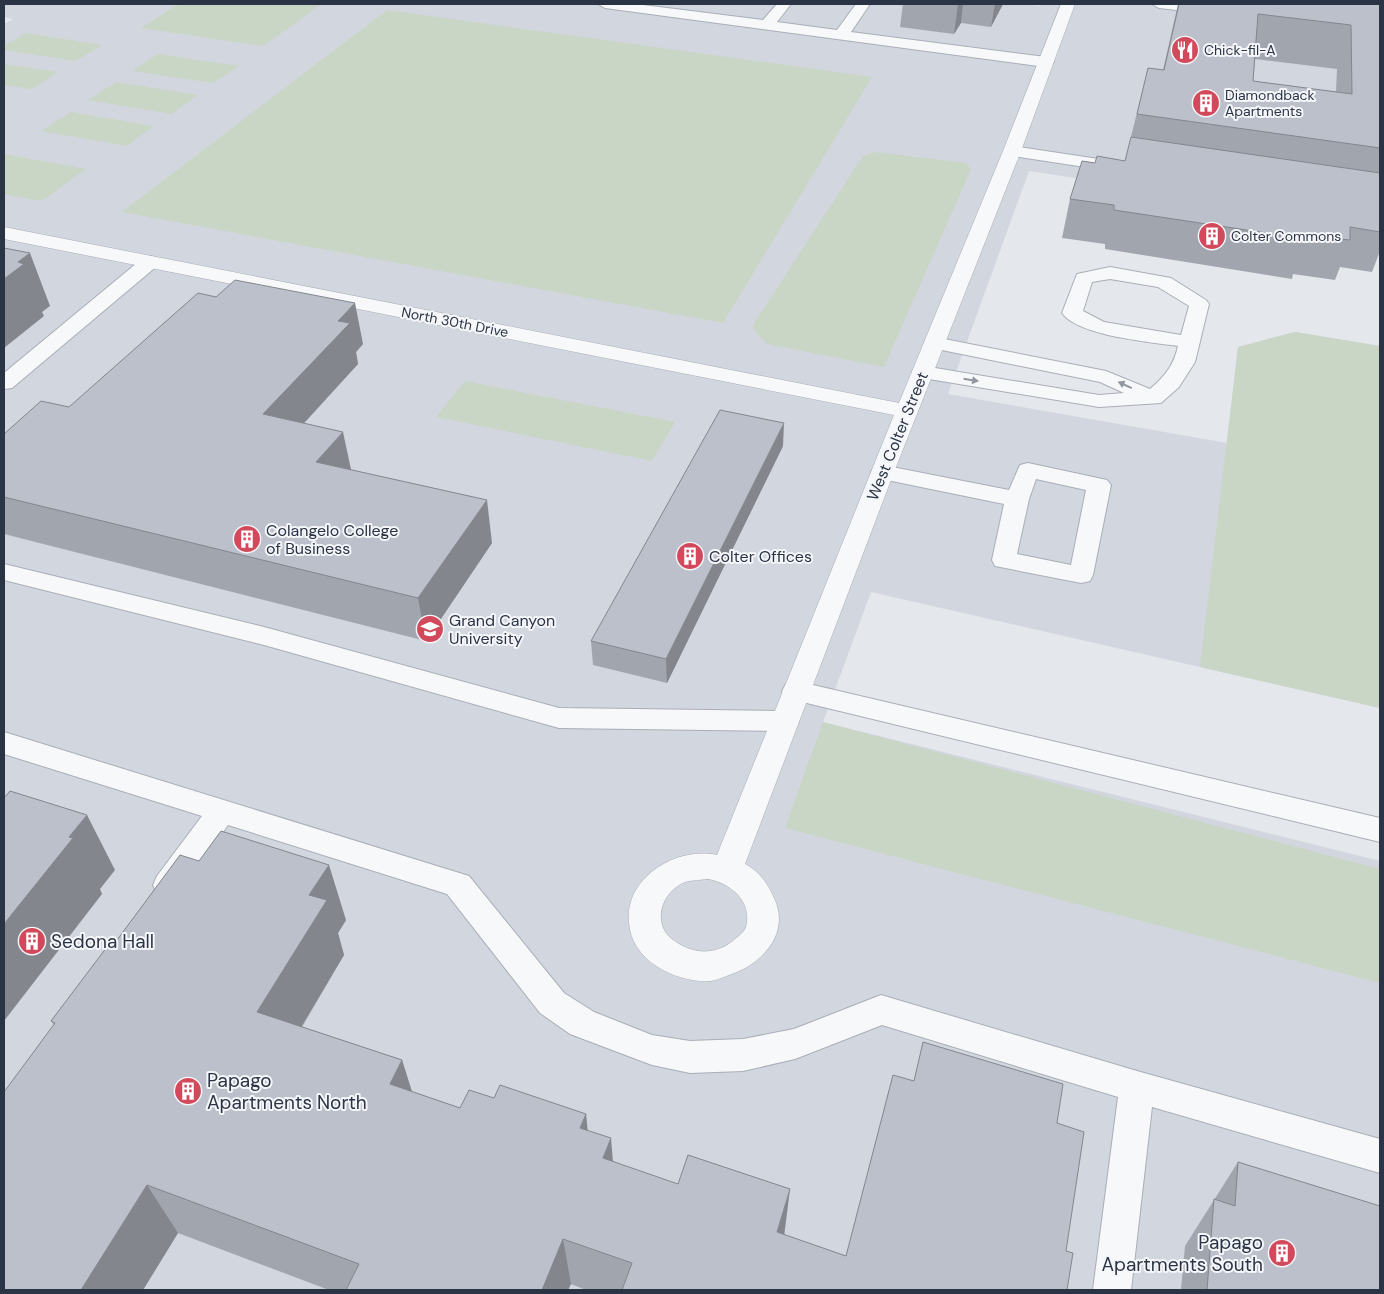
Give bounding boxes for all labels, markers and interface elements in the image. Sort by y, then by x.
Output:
restaurant icon: Chick-fil-A [1170,35,1200,65]
place label: Chick-fil-A [1204,41,1276,59]
place label: Diamondback Apartments [1225,86,1315,120]
building icon: Diamondback Apartments [1191,88,1221,118]
building icon: Colter Commons [1197,221,1227,251]
place label: Colter Commons [1231,227,1341,245]
street label: North 30th Drive [400,303,510,341]
street label: West Colter Street [862,369,933,504]
one-way arrow [963,377,979,385]
one-way arrow [1118,381,1132,389]
place label: Colangelo College of Business [266,520,398,559]
building icon: Colangelo College of Business [232,524,262,554]
building icon: Colter Offices [675,541,705,571]
place label: Colter Offices [709,546,812,567]
place label: Grand Canyon University [449,610,555,649]
school or university icon: Grand Canyon University [415,614,445,644]
building icon: Sedona Hall [17,926,47,956]
place label: Sedona Hall [51,929,154,954]
place label: Papago Apartments North [207,1068,367,1115]
building icon: Papago Apartments North [173,1076,203,1106]
place label: Papago Apartments South [1101,1230,1263,1277]
building icon: Papago Apartments South [1267,1238,1297,1268]

